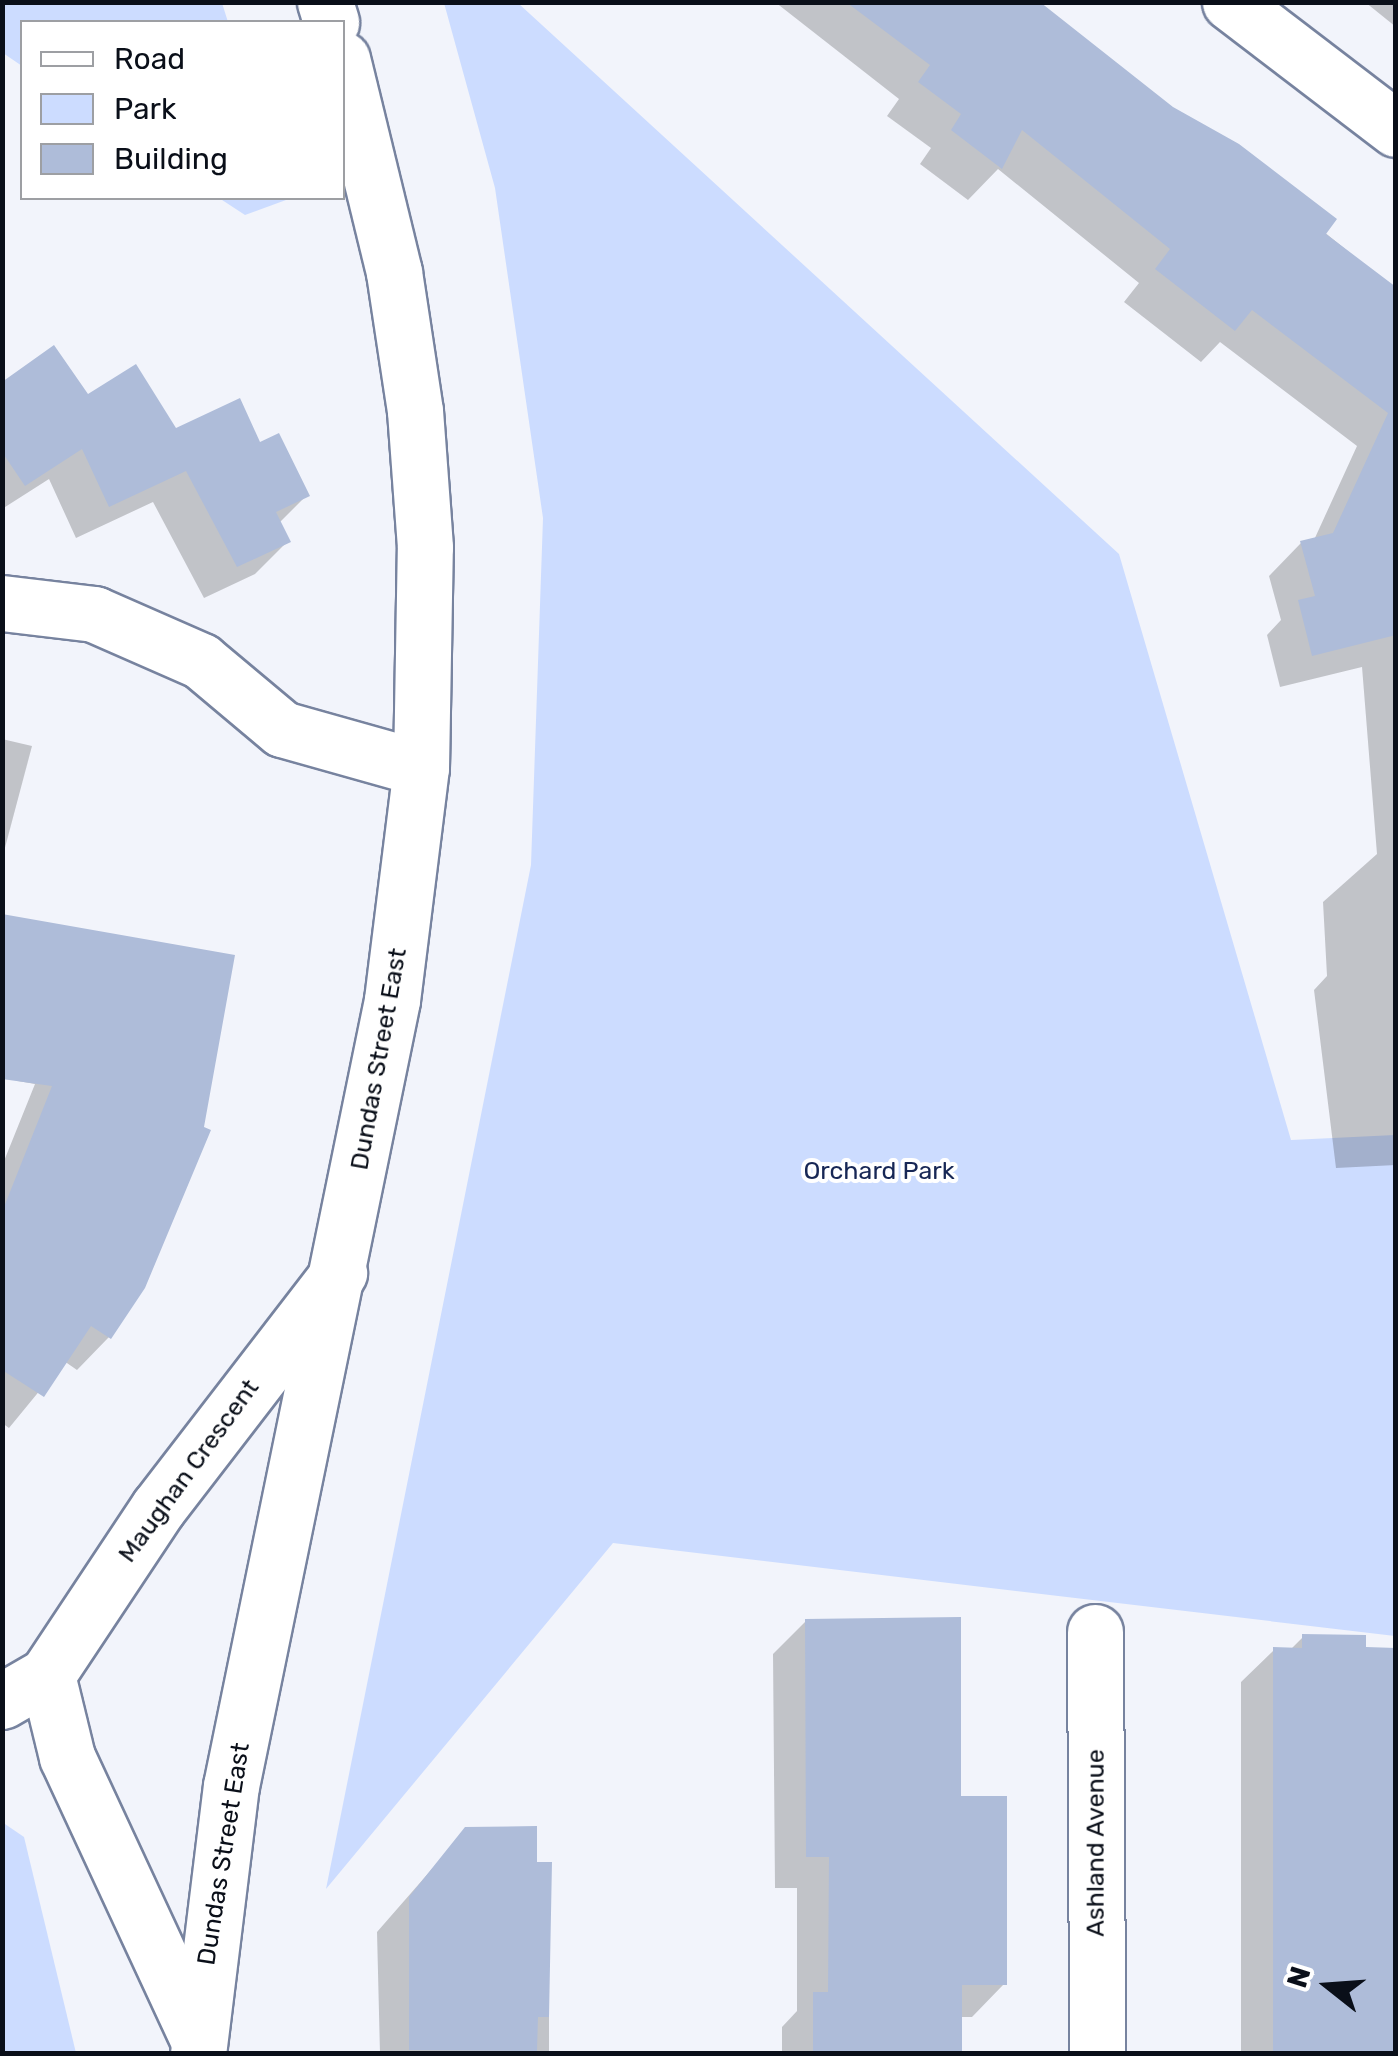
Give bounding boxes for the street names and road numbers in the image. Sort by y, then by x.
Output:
street label: Dundas Street East [345,946,413,1172]
street label: Maughan Crescent [112,1374,266,1568]
street label: Dundas Street East [192,1741,256,1967]
street label: Ashland Avenue [1081,1749,1111,1937]

